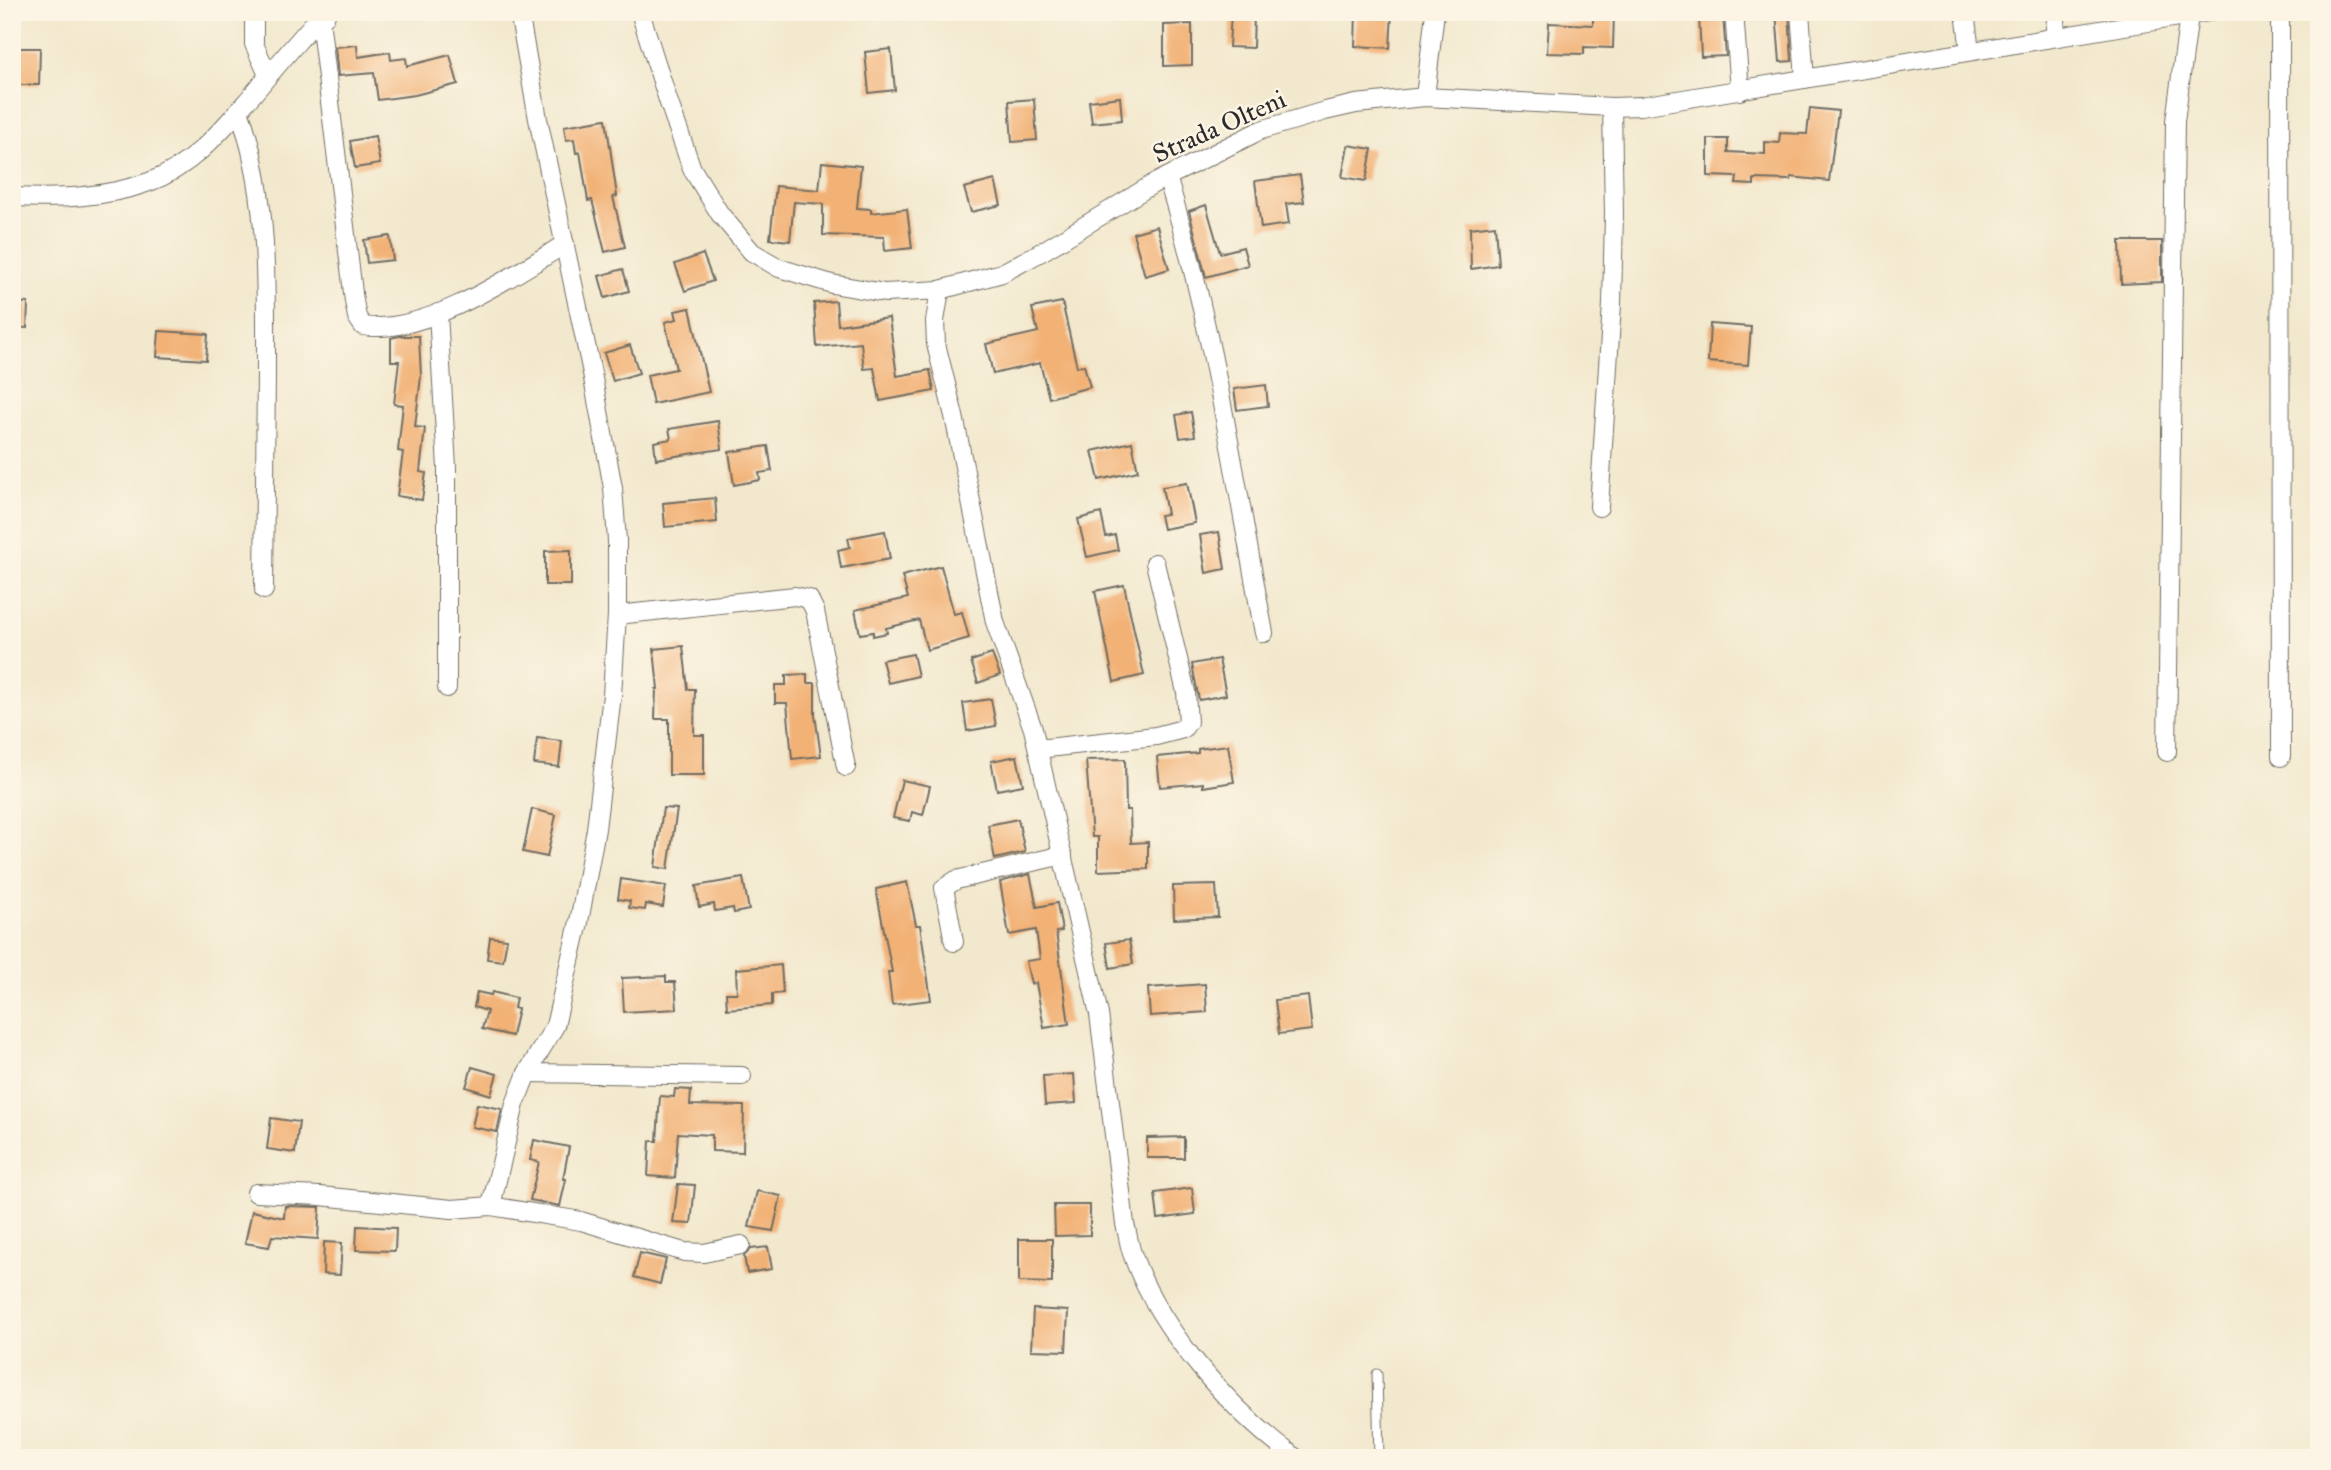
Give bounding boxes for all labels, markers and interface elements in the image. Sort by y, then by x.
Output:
street label: Strada Olteni [1147,82,1291,170]

